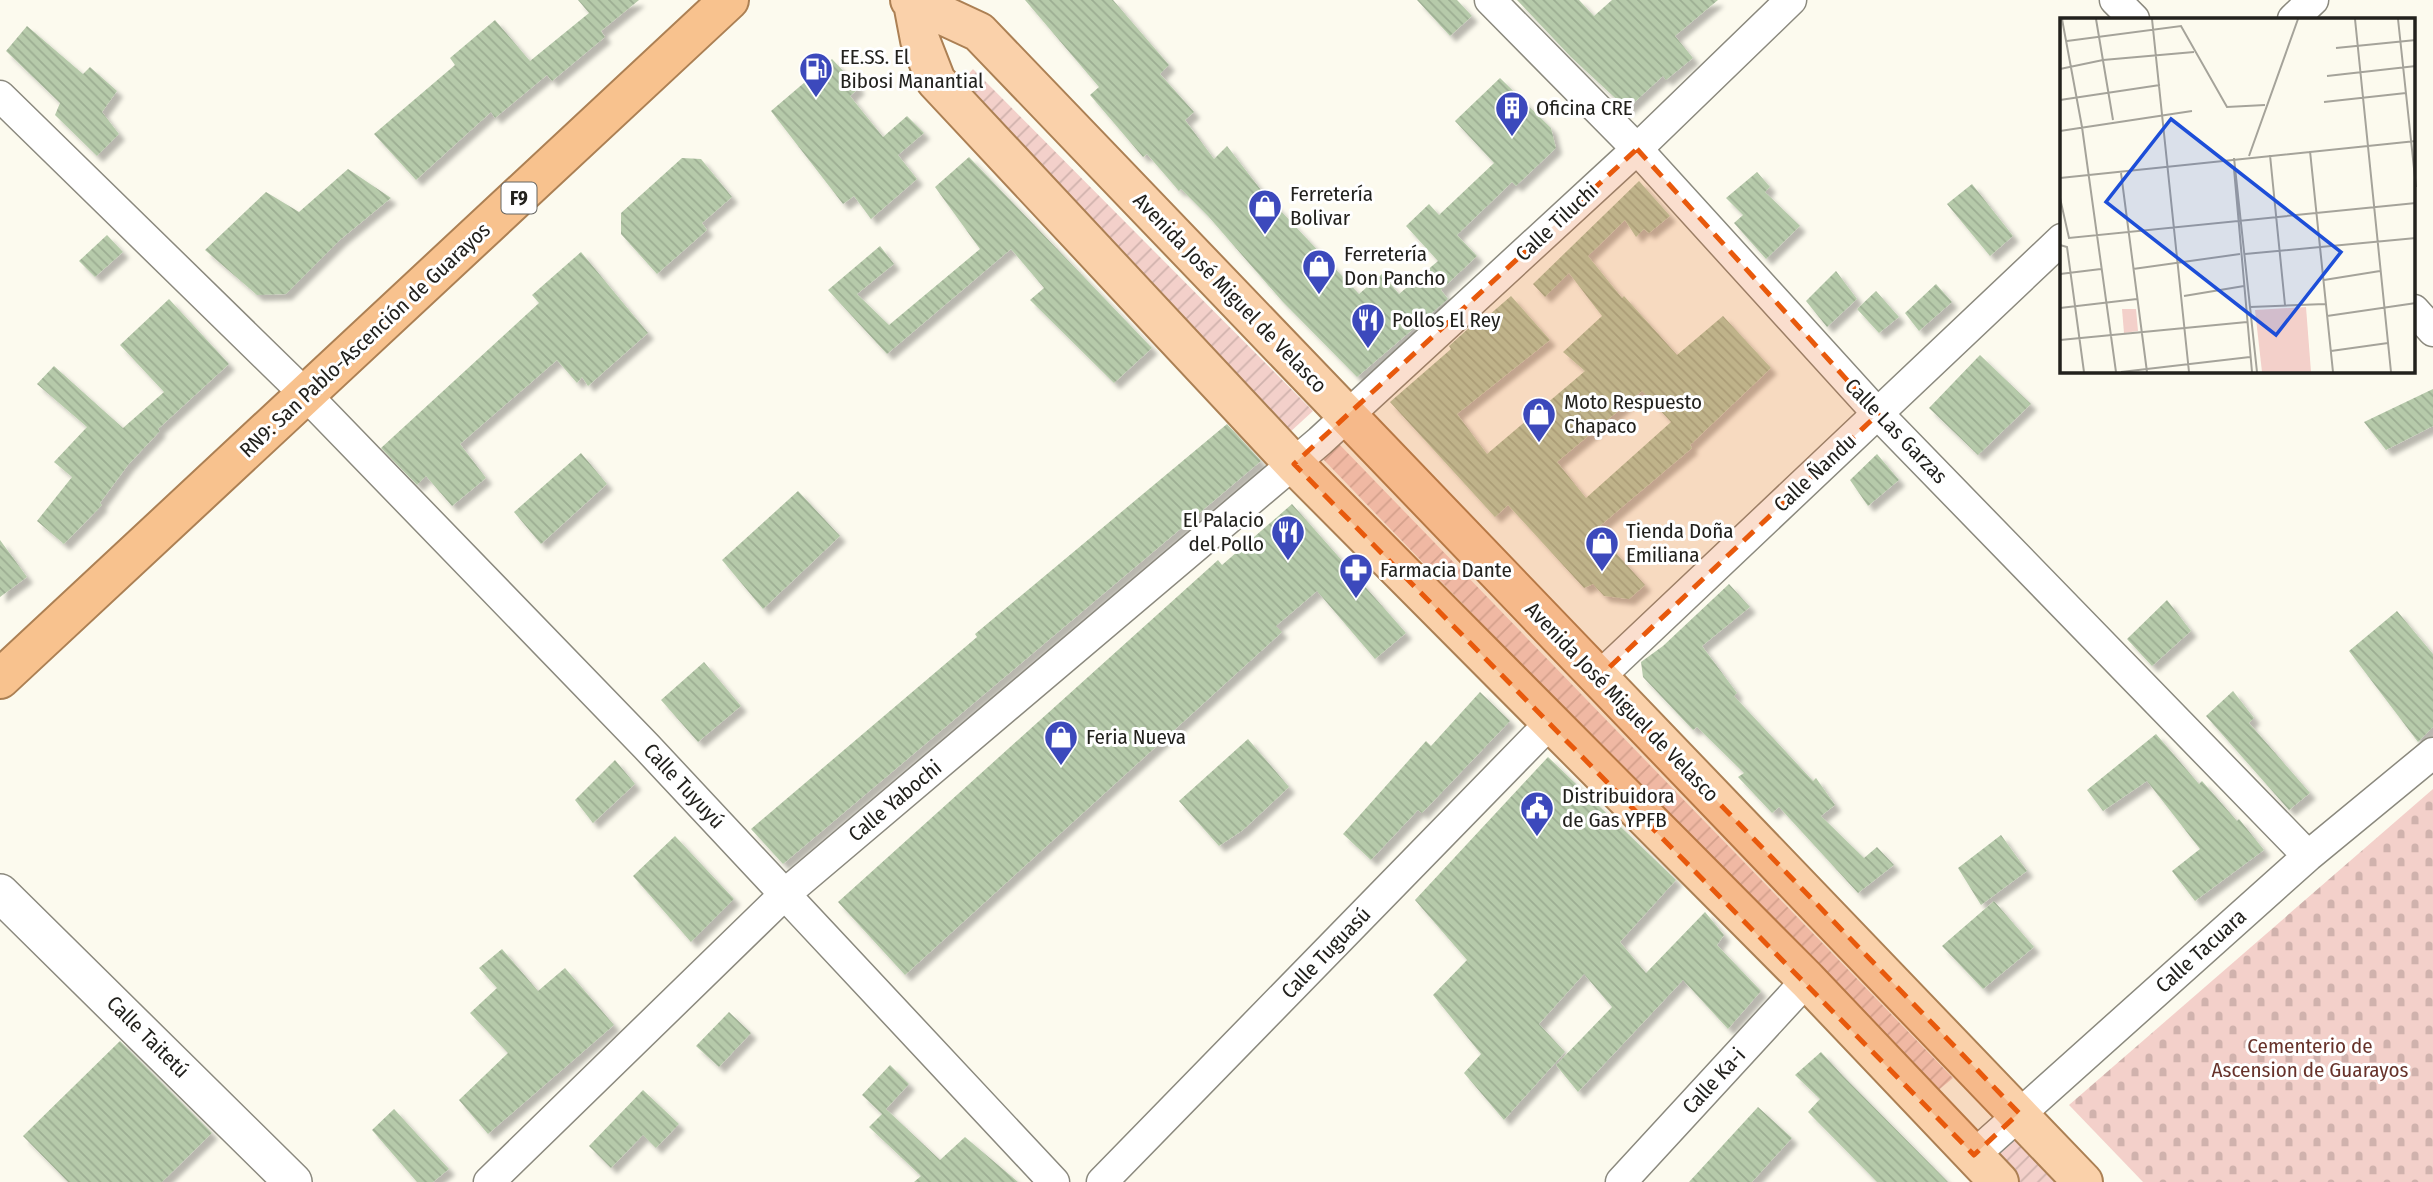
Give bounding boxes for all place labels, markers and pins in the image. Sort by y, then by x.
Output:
place label: EE.SS. El Bibosi Manantial [840,44,984,94]
fuel station icon: EE.SS. El Bibosi Manantial [797,50,835,99]
building icon: Oficina CRE [1493,89,1531,138]
place label: Oficina CRE [1536,95,1633,121]
place label: Ferretería Bolivar [1290,181,1373,231]
shop icon: Ferretería Bolivar [1246,187,1284,236]
place label: Ferretería Don Pancho [1344,241,1446,291]
shop icon: Ferretería Don Pancho [1300,247,1338,296]
restaurant icon: Pollos El Rey [1349,301,1387,350]
place label: Pollos El Rey [1392,307,1501,333]
place label: Moto Respuesto Chapaco [1564,389,1702,439]
shop icon: Moto Respuesto Chapaco [1520,395,1558,444]
place label: El Palacio del Pollo [1183,507,1264,557]
restaurant icon: El Palacio del Pollo [1269,513,1307,562]
place label: Tienda Doña Emiliana [1626,518,1734,568]
shop icon: Tienda Doña Emiliana [1583,524,1621,573]
pharmacy icon: Farmacia Dante [1337,551,1375,600]
place label: Farmacia Dante [1380,557,1512,583]
shop icon: Feria Nueva [1042,718,1080,767]
place label: Feria Nueva [1086,724,1186,750]
place label: Distribuidora de Gas YPFB [1562,783,1675,833]
public building icon: Distribuidora de Gas YPFB [1518,789,1556,838]

